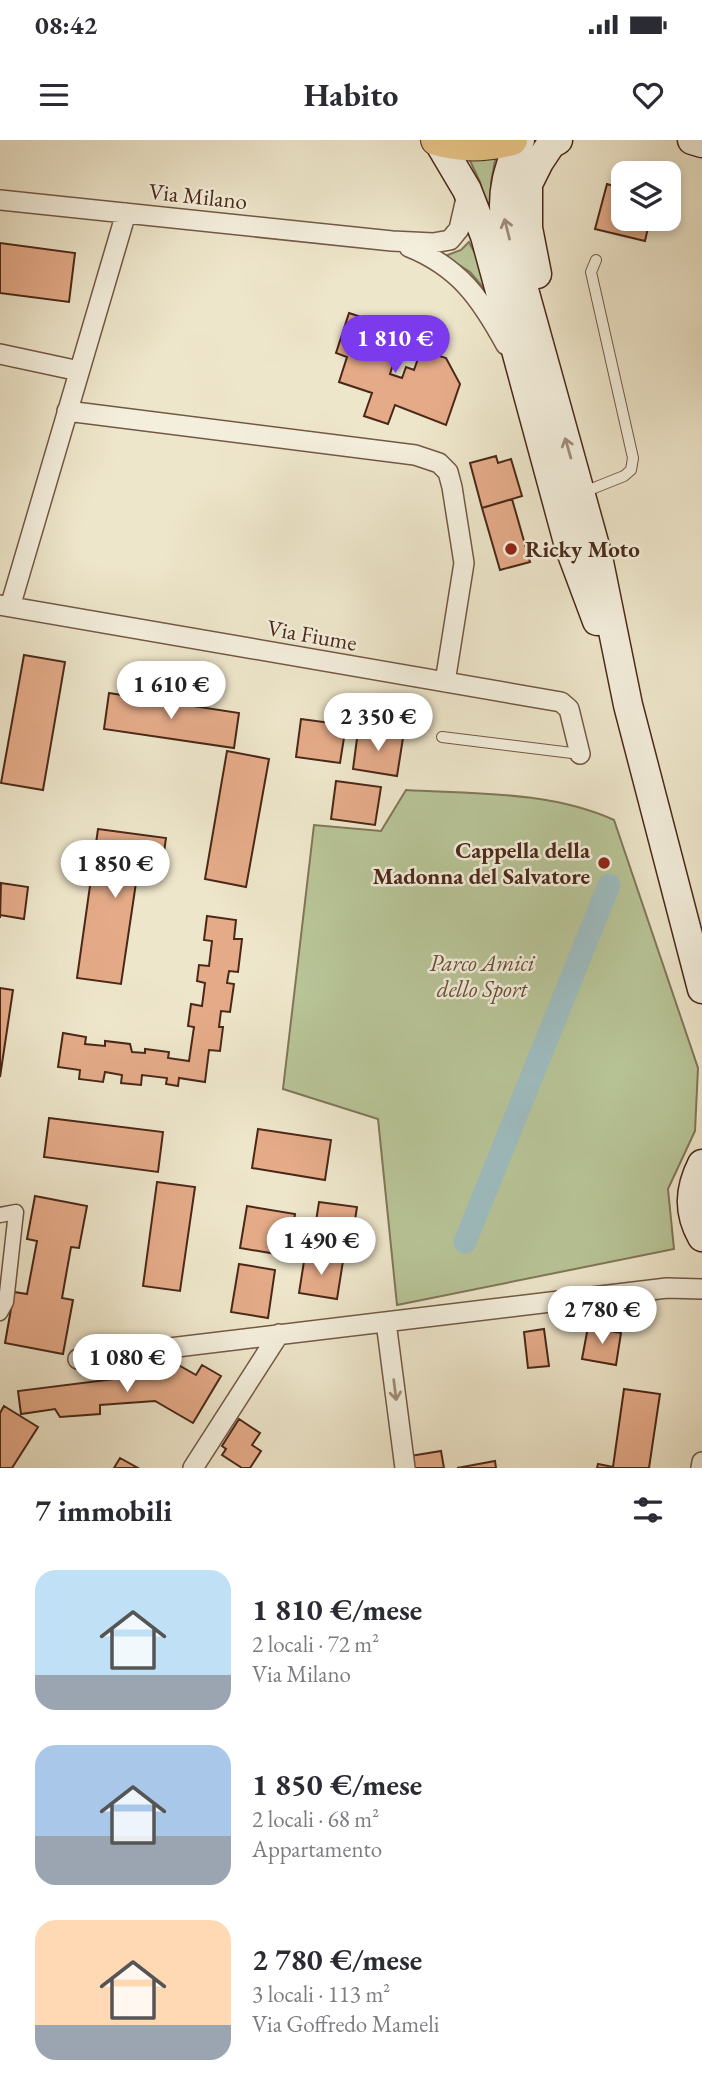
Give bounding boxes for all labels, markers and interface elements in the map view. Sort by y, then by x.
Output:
text: 08:42 [35,8,97,42]
text: Habito [304,74,398,116]
icon: menu [35,76,73,114]
icon: heart [629,76,667,114]
map controls [611,161,681,231]
button: layers [611,161,681,231]
street label: Via Milano [147,176,249,216]
one-way arrow [500,218,514,241]
pin: 1 810 € [330,316,460,375]
text: 1 810 € [357,323,433,353]
one-way arrow [560,437,573,459]
place label: Ricky Moto [525,534,640,564]
marker: Ricky Moto [503,541,519,557]
street label: Via Fiume [265,612,359,658]
pin: 1 610 € [106,662,236,721]
text: 1 610 € [133,669,209,699]
pin: 2 350 € [313,694,443,753]
text: 2 350 € [340,701,416,731]
place label: Cappella della Madonna del Salvatore [373,835,591,891]
pin: 1 850 € [50,840,180,900]
text: 1 850 € [77,848,153,878]
marker: Cappella della Madonna del Salvatore [596,855,612,871]
park label: Parco Amici dello Sport [430,948,536,1004]
pin: 1 490 € [256,1218,386,1277]
text: 1 490 € [283,1225,359,1255]
pin: 2 780 € [537,1286,667,1346]
text: 2 780 € [564,1294,640,1324]
pin: 1 080 € [62,1334,192,1394]
text: 1 080 € [89,1342,165,1372]
one-way arrow [388,1378,401,1401]
text: 7 immobili [35,1491,172,1530]
icon: filters [629,1491,667,1529]
text: 1 810 €/mese [252,1590,422,1629]
icon: home [91,1598,175,1682]
text: 2 locali · 72 m² [252,1629,379,1659]
text: Via Milano [252,1659,351,1689]
text: 1 850 €/mese [252,1765,422,1804]
icon: home [91,1773,175,1857]
text: 2 locali · 68 m² [252,1804,379,1834]
text: Appartamento [252,1834,382,1864]
text: 2 780 €/mese [252,1940,422,1979]
icon: home [91,1948,175,2032]
text: 3 locali · 113 m² [252,1979,390,2009]
text: Via Goffredo Mameli [252,2009,439,2039]

